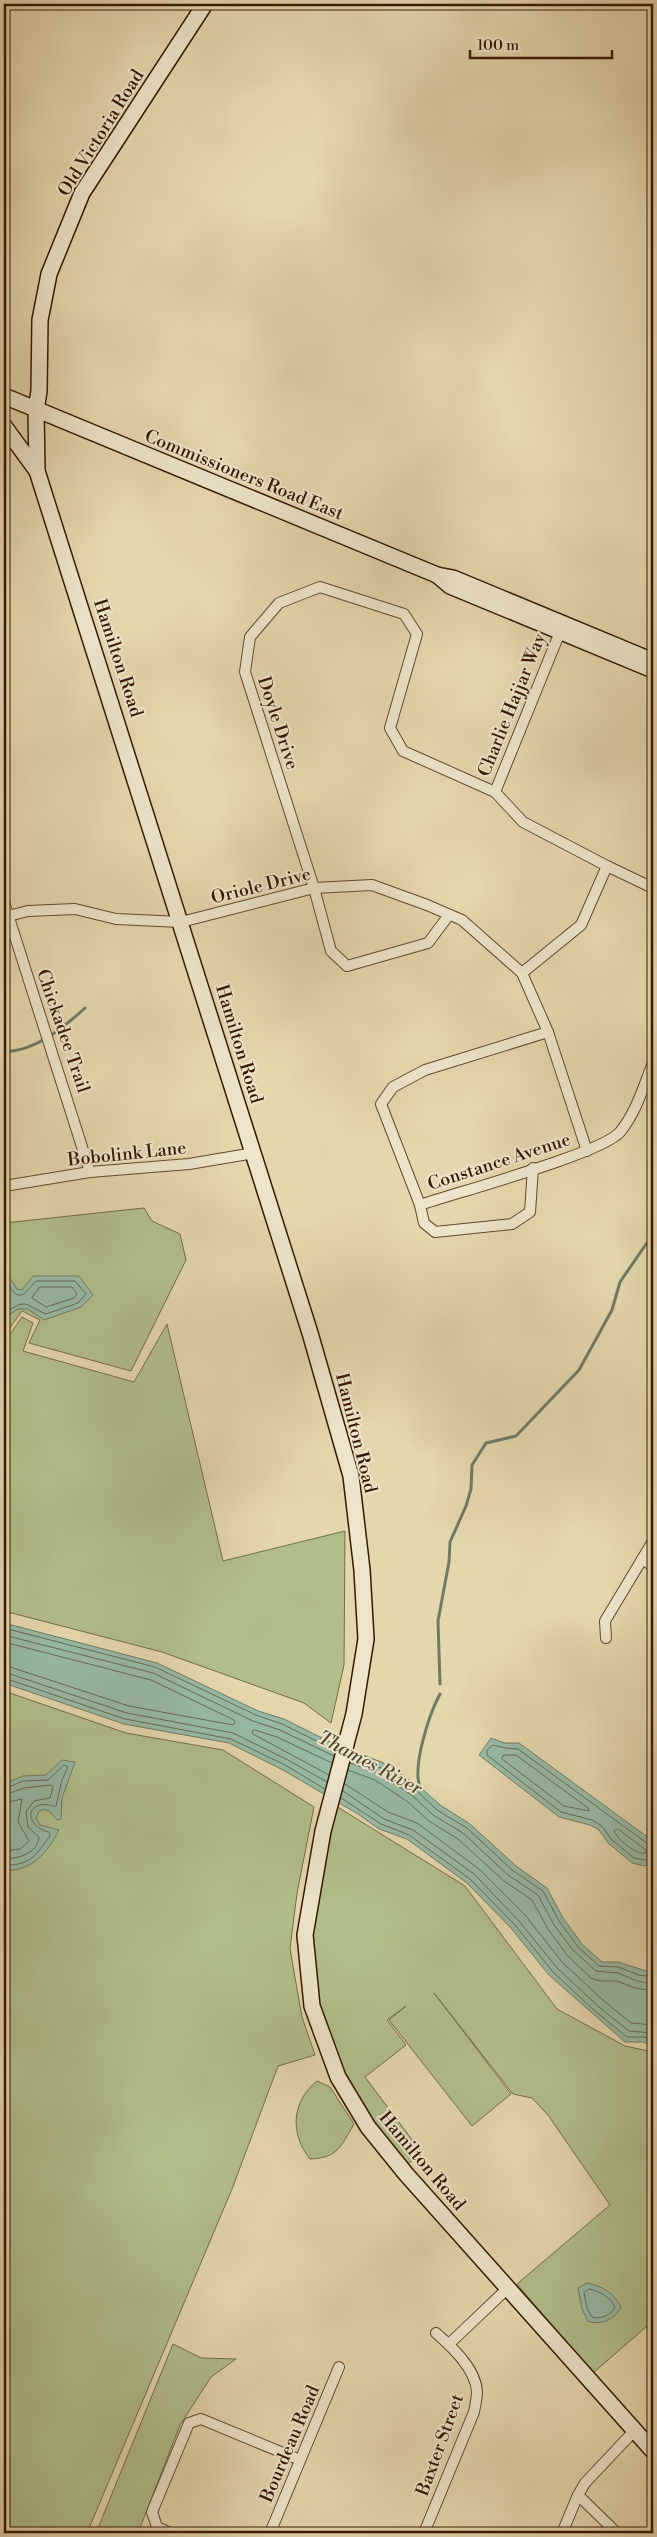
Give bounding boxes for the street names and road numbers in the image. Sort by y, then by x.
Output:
street label: Old Victoria Road [53,65,150,201]
street label: Commissioners Road East [141,425,347,526]
street label: Hamilton Road [88,596,148,721]
street label: Charlie Hajjar Way [473,630,551,780]
street label: Doyle Drive [252,674,304,772]
street label: Oriole Drive [209,862,313,910]
street label: Chickadee Trail [31,966,95,1097]
street label: Hamilton Road [210,982,268,1107]
street label: Constance Avenue [425,1128,573,1196]
street label: Bobolink Lane [66,1136,187,1172]
street label: Hamilton Road [330,1371,382,1496]
street label: Hamilton Road [374,2106,471,2216]
street label: Bourdeau Road [255,2381,325,2507]
street label: Baxter Street [411,2390,469,2500]

